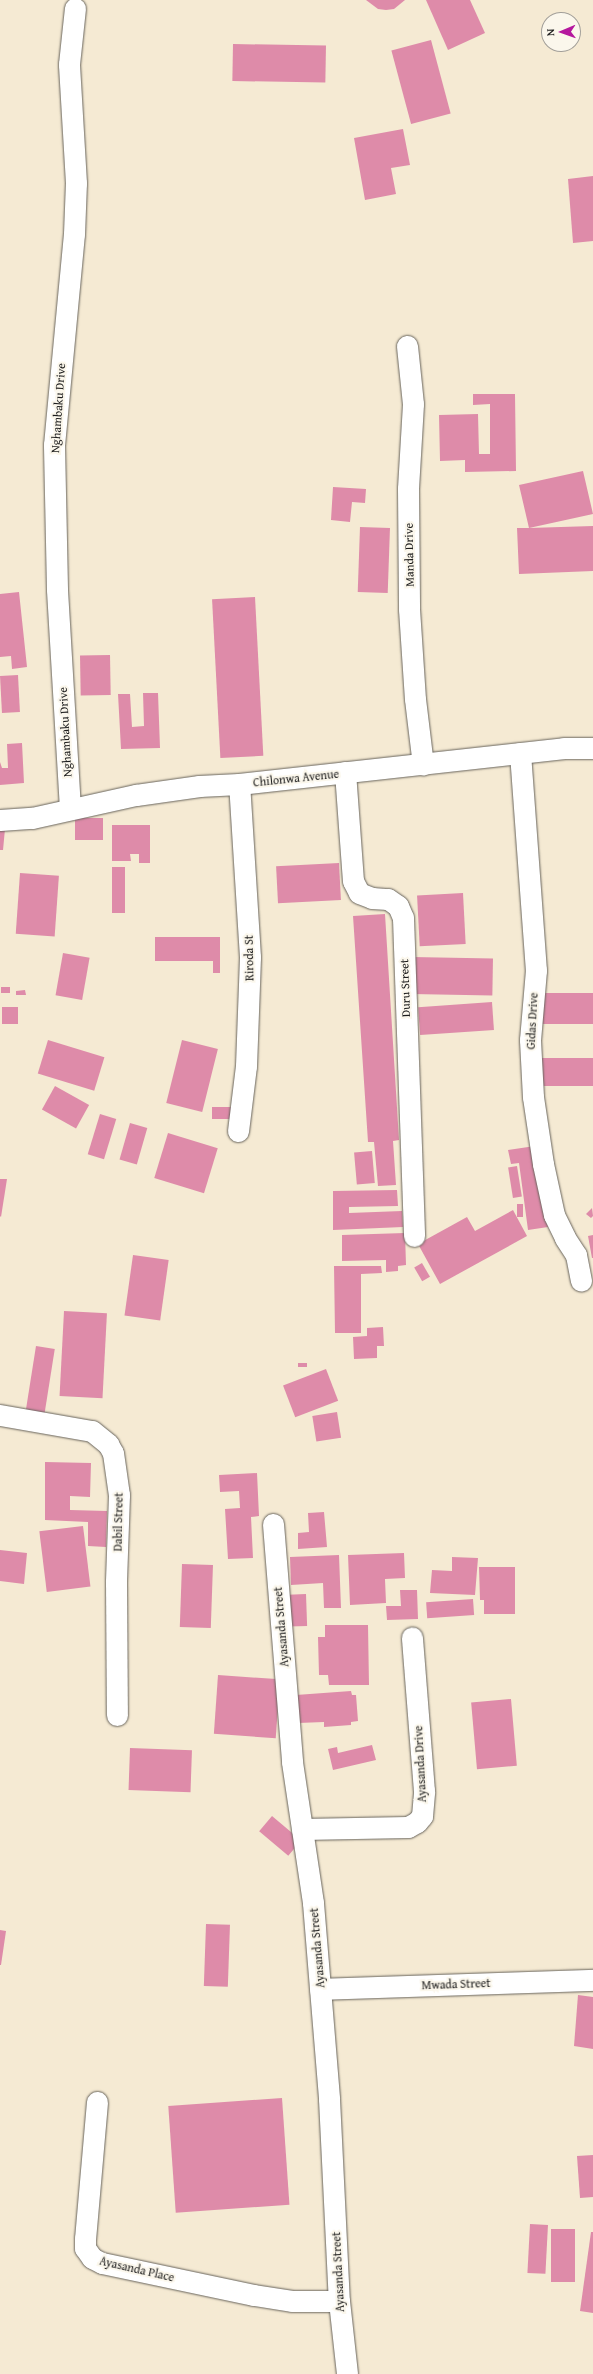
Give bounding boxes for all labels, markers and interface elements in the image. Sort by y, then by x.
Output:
north arrow [541,12,581,52]
text: N [542,28,558,36]
street label: Nghambaku Drive [48,363,68,453]
street label: Manda Drive [401,523,417,587]
street label: Nghambaku Drive [55,687,75,777]
street label: Chilonwa Avenue [252,766,340,790]
street label: Riroda St [241,935,257,981]
street label: Duru Street [397,959,413,1017]
street label: Gidas Drive [523,992,541,1050]
street label: Dabil Street [110,1492,126,1552]
street label: Ayasanda Street [270,1586,292,1668]
street label: Ayasanda Drive [411,1725,429,1803]
street label: Ayasanda Street [306,1907,328,1989]
street label: Mwada Street [421,1976,491,1992]
street label: Ayasanda Street [329,2231,347,2313]
street label: Ayasanda Place [98,2253,176,2285]

